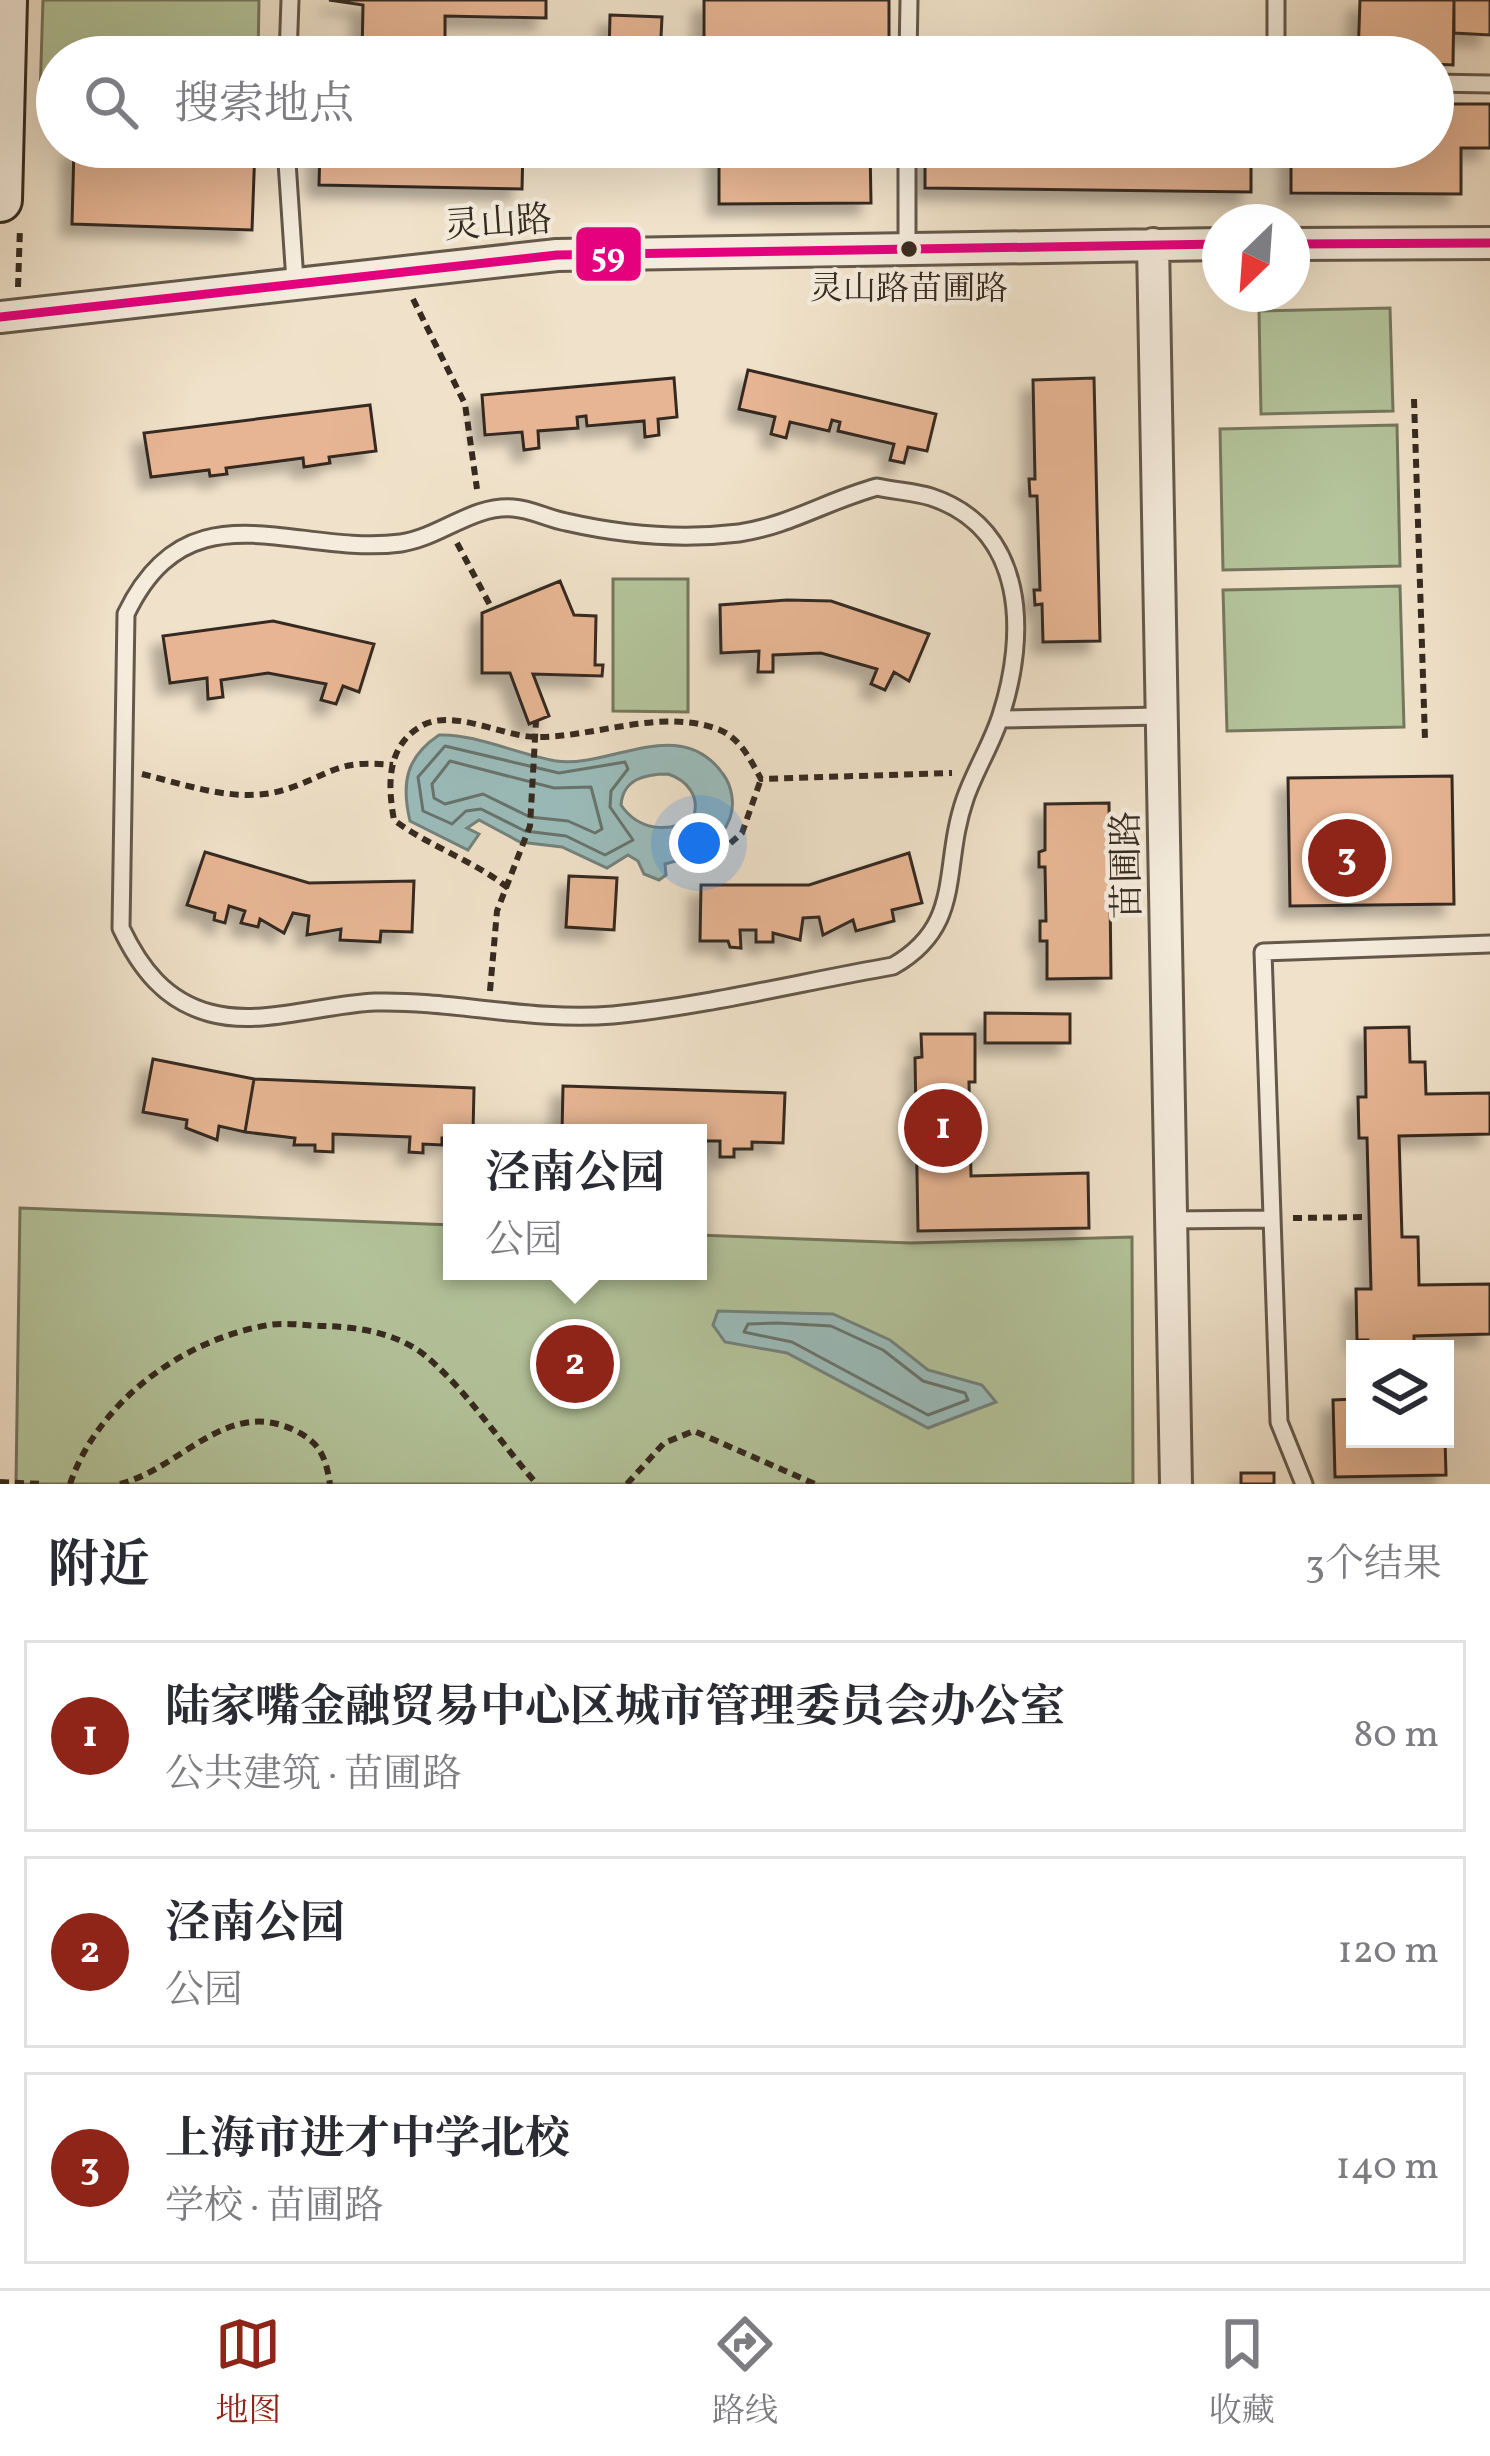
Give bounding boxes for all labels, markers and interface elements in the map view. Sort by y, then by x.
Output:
search box [36,36,1454,168]
icon: search [78,69,144,135]
text: 搜索地点 [174,75,354,138]
street label: 灵山路 [443,196,554,254]
north arrow [1202,204,1310,312]
line badge: 59 [574,225,643,283]
text: 59 [591,235,625,281]
marker: 灵山路苗圃路 [898,238,920,260]
place label: 灵山路苗圃路 [810,268,1008,314]
street label: 苗圃路 [1103,810,1155,919]
your location [669,813,729,873]
pin: 3 [1308,813,1386,903]
pin: 1 [904,1083,982,1173]
popup [443,1124,707,1280]
text: 泾南公园 [485,1144,665,1207]
text: 公园 [485,1215,563,1269]
pin: 2 [536,1319,614,1409]
map controls [1346,1340,1454,1448]
button: layers [1346,1340,1454,1448]
text: 附近 [48,1532,150,1603]
text: 3个结果 [1305,1539,1442,1593]
text: 陆家嘴金融贸易中心区城市管理委员会办公室 [165,1678,1065,1741]
text: 1 [82,1709,98,1763]
text: 80 m [1353,1709,1439,1763]
text: 公共建筑 · 苗圃路 [165,1749,461,1803]
text: 泾南公园 [165,1894,345,1957]
text: 2 [80,1925,100,1979]
text: 120 m [1338,1925,1439,1979]
text: 公园 [165,1965,243,2019]
text: 上海市进才中学北校 [165,2110,570,2173]
text: 3 [80,2141,100,2195]
text: 140 m [1336,2141,1439,2195]
text: 学校 · 苗圃路 [165,2181,383,2235]
tab: 地图 [215,2311,281,2436]
tab: 路线 [712,2311,778,2436]
tab: 收藏 [1209,2311,1275,2436]

